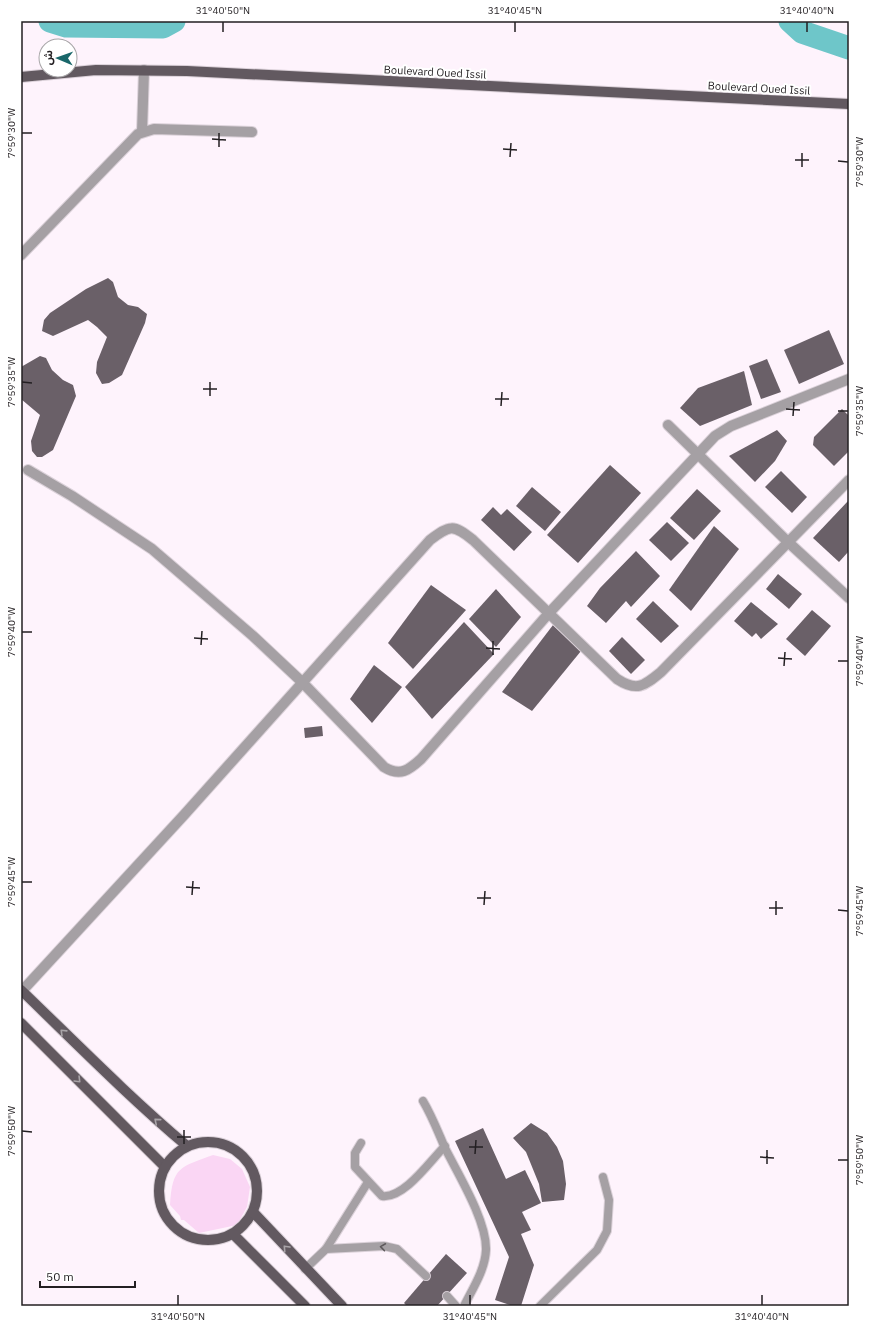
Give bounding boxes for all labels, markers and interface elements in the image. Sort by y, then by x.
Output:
text: 31°40'50"N [196,4,250,17]
text: 31°40'45"N [488,4,542,17]
text: 31°40'40"N [780,4,834,17]
north arrow [38,38,78,78]
text: ش [41,50,55,65]
street label: Boulevard Oued Issil [383,62,487,82]
street label: Boulevard Oued Issil [707,78,811,98]
text: 7°59'30"W [5,108,18,158]
text: 7°59'30"W [853,137,866,187]
text: 7°59'35"W [5,357,18,407]
text: 7°59'35"W [853,386,866,436]
text: 7°59'40"W [5,607,18,657]
text: 7°59'40"W [853,636,866,686]
text: 7°59'45"W [5,857,18,907]
text: 7°59'45"W [853,886,866,936]
one-way arrow [60,1029,68,1037]
one-way arrow [73,1075,81,1083]
text: 7°59'50"W [5,1106,18,1156]
one-way arrow [155,1119,162,1126]
text: 7°59'50"W [853,1135,866,1185]
one-way arrow [380,1243,386,1252]
one-way arrow [283,1245,291,1253]
scale bar [40,1263,135,1289]
text: 50 m [46,1269,74,1284]
text: 31°40'50"N [151,1310,205,1323]
text: 31°40'45"N [443,1310,497,1323]
text: 31°40'40"N [735,1310,789,1323]

